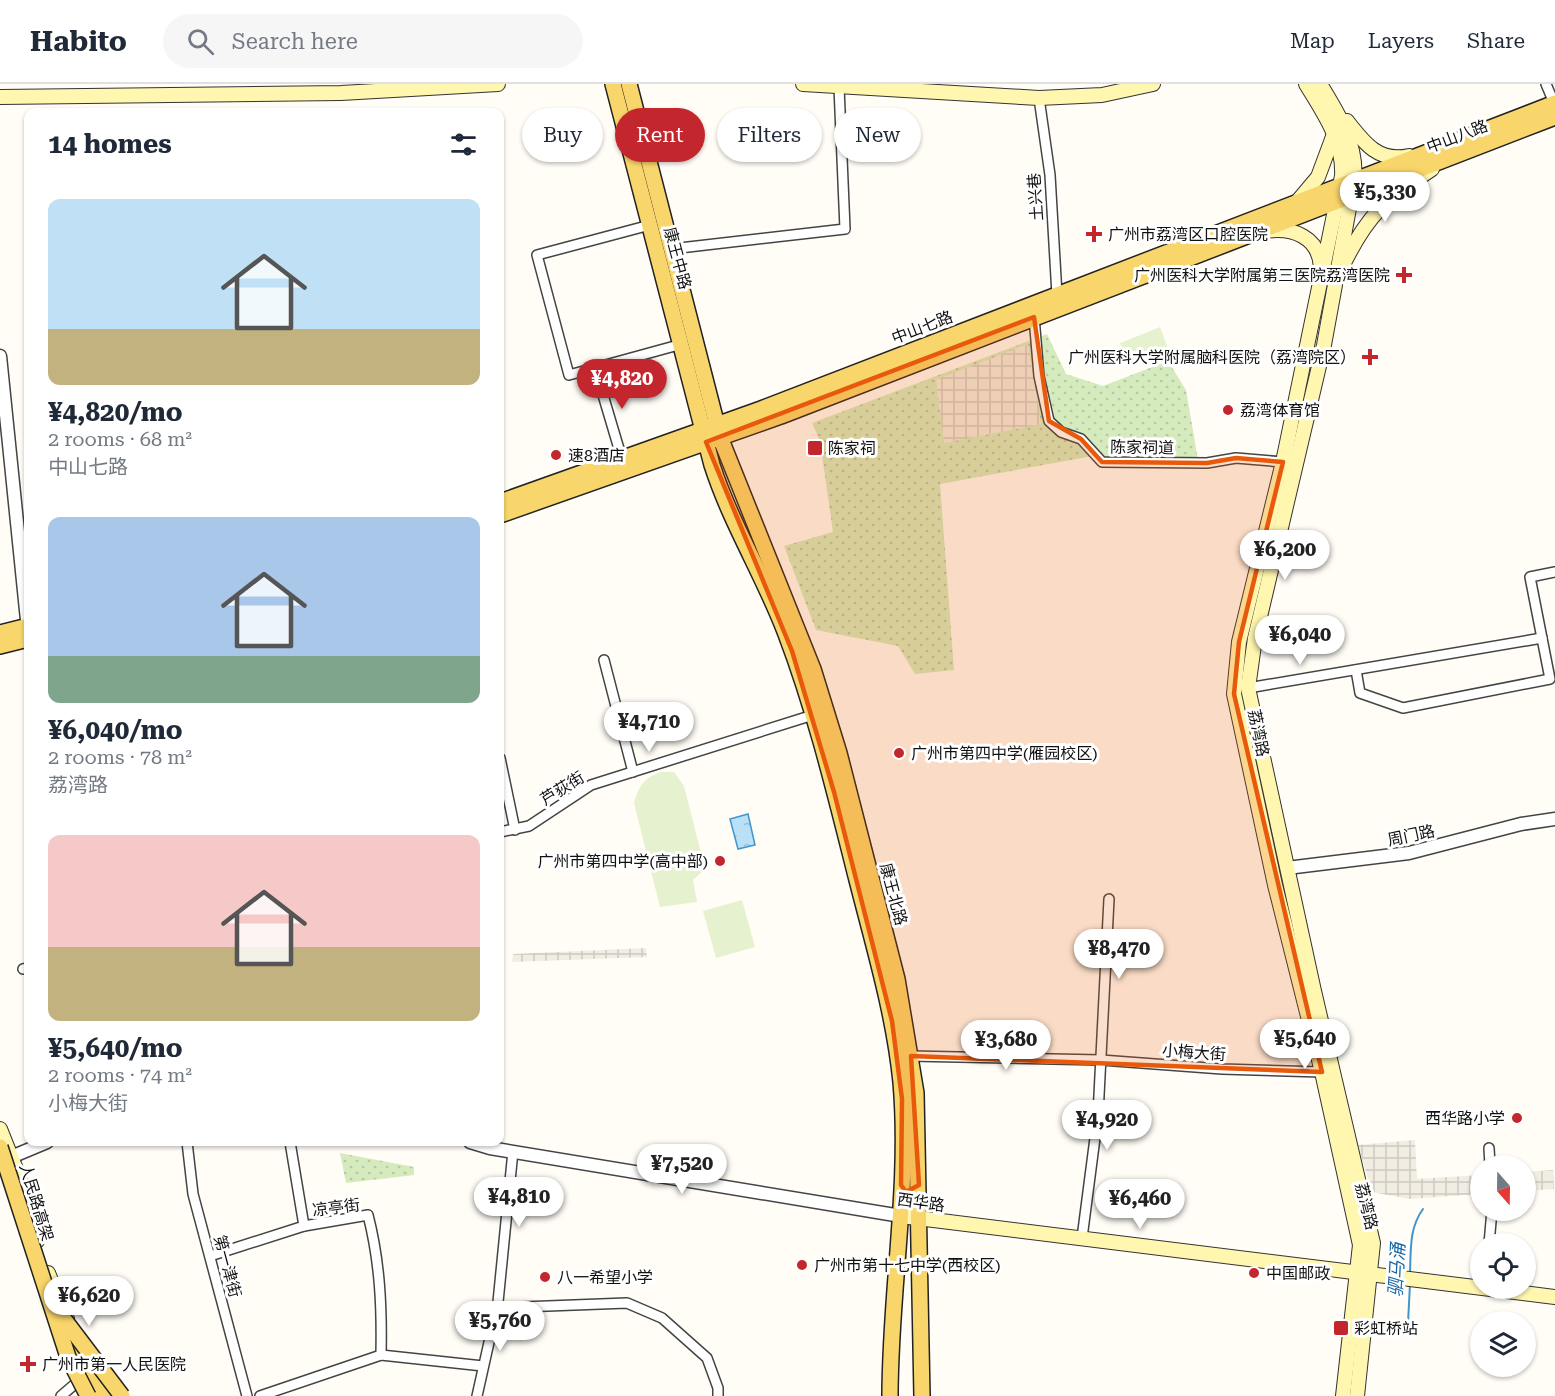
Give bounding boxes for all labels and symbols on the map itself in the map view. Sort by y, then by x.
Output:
street label: 中山八路 [1424,116,1490,157]
street label: 土兴巷 [1024,172,1047,222]
pin: ¥5,330 [1336,172,1434,223]
street label: 康王中路 [660,225,695,292]
marker: 广州市荔湾区口腔医院 [1085,225,1103,243]
place label: 广州市荔湾区口腔医院 [1108,225,1268,244]
place label: 广州医科大学附属第三医院荔湾医院 [1134,266,1390,285]
marker: 广州医科大学附属第三医院荔湾医院 [1395,266,1413,284]
street label: 中山七路 [889,307,955,348]
place label: 广州医科大学附属脑科医院（荔湾院区） [1068,348,1356,367]
marker: 广州医科大学附属脑科医院（荔湾院区） [1361,348,1379,366]
pin: ¥4,820 [573,359,671,410]
place label: 荔湾体育馆 [1240,401,1320,420]
marker: 荔湾体育馆 [1221,403,1235,417]
street label: 陈家祠道 [1110,437,1174,458]
marker: 陈家祠 [806,439,824,457]
place label: 陈家祠 [828,439,876,458]
place label: 速8酒店 [568,446,625,465]
marker: 速8酒店 [549,448,563,462]
pin: ¥6,200 [1236,530,1334,581]
pin: ¥6,040 [1251,615,1349,666]
pin: ¥4,710 [600,702,698,753]
street label: 荔湾路 [1244,708,1273,759]
place label: 广州市第四中学(雁园校区) [911,744,1097,763]
marker: 广州市第四中学(雁园校区) [892,746,906,760]
street label: 芦荻街 [537,768,588,809]
street label: 周门路 [1386,821,1437,850]
place label: 广州市第四中学(高中部) [538,852,708,871]
marker: 广州市第四中学(高中部) [713,854,727,868]
street label: 康王北路 [876,861,911,928]
pin: ¥8,470 [1070,929,1168,980]
pin: ¥5,640 [1256,1019,1354,1070]
pin: ¥3,680 [957,1020,1055,1071]
street label: 小梅大街 [1161,1041,1227,1064]
pin: ¥4,920 [1058,1100,1156,1151]
place label: 西华路小学 [1425,1109,1505,1128]
marker: 西华路小学 [1510,1111,1524,1125]
pin: ¥7,520 [633,1144,731,1195]
north arrow [1470,1155,1536,1221]
street label: 人民路高架 [16,1161,57,1243]
pin: ¥4,810 [470,1177,568,1228]
pin: ¥6,460 [1091,1179,1189,1230]
street label: 荔湾路 [1351,1181,1382,1232]
street label: 西华路 [896,1190,946,1215]
street label: 凉亭街 [311,1195,361,1220]
street label: 第一津街 [210,1233,245,1300]
water label: 驷马涌 [1385,1240,1409,1297]
place label: 广州市第十七中学(西校区) [814,1256,1000,1275]
marker: 广州市第十七中学(西校区) [795,1258,809,1272]
place label: 中国邮政 [1266,1264,1330,1283]
marker: 中国邮政 [1247,1266,1261,1280]
place label: 八一希望小学 [557,1268,653,1287]
marker: 八一希望小学 [538,1270,552,1284]
pin: ¥6,620 [40,1276,138,1327]
pin: ¥5,760 [451,1301,549,1352]
marker: 彩虹桥站 [1332,1319,1350,1337]
place label: 彩虹桥站 [1354,1319,1418,1338]
marker: 广州市第一人民医院 [19,1355,37,1373]
place label: 广州市第一人民医院 [42,1355,186,1374]

